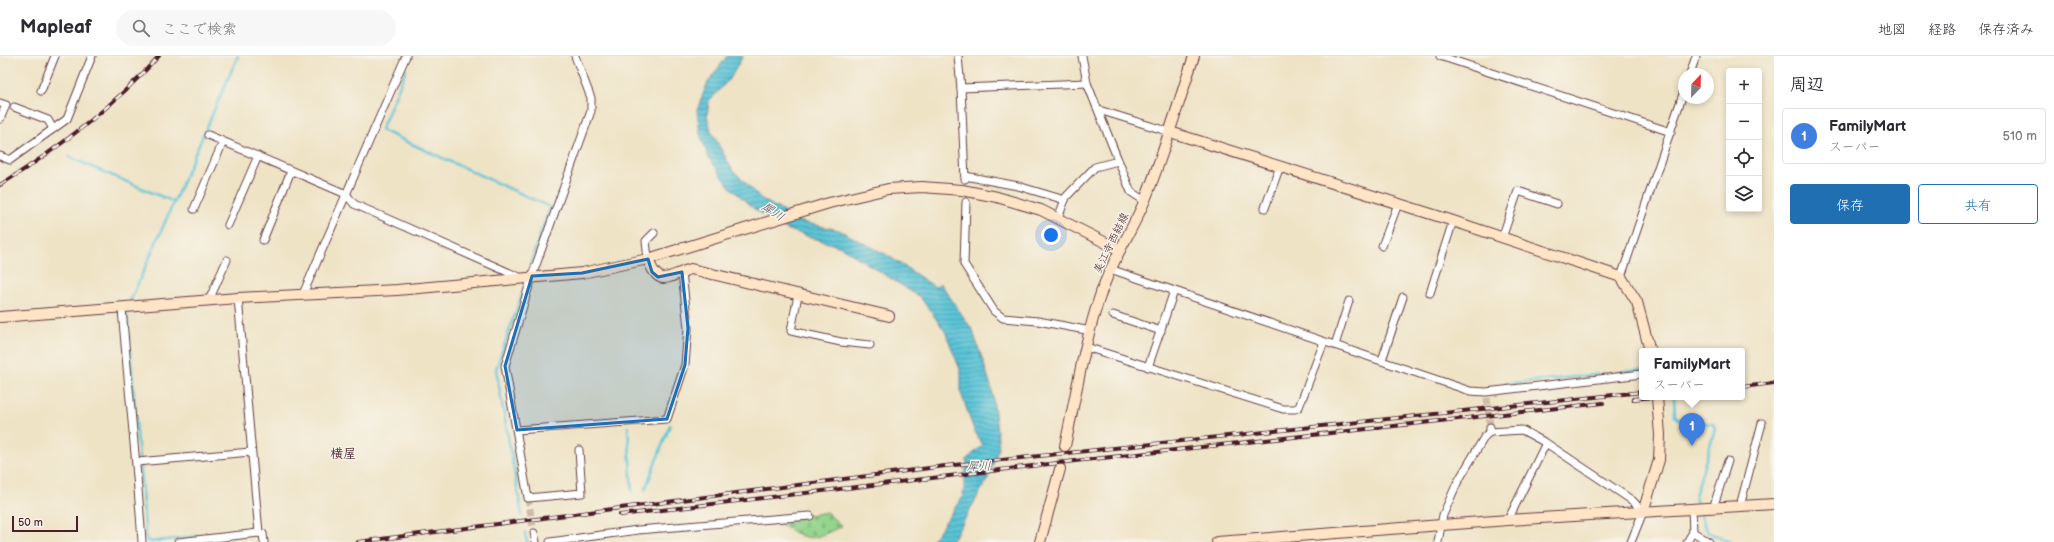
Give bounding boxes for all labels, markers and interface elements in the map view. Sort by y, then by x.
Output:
search box [116,10,396,46]
text: Mapleaf [20,16,92,39]
icon: search [130,17,152,39]
text: ここで検索 [162,20,237,39]
text: 地図 [1878,21,1906,38]
text: 経路 [1928,21,1956,38]
text: 保存済み [1978,21,2034,38]
north arrow [1678,68,1714,104]
map controls [1726,68,1762,212]
button: + [1726,68,1762,104]
text: 周辺 [1790,75,1824,95]
button: − [1726,104,1762,140]
text: FamilyMart [1829,117,1906,136]
text: 1 [1801,128,1807,144]
text: 510 m [2003,128,2037,144]
text: スーパー [1829,139,1880,155]
button: locate [1726,140,1762,176]
button: layers [1726,176,1762,212]
button: 保存 [1790,184,1910,224]
button: 共有 [1918,184,2038,224]
water label: 犀川 [759,199,787,225]
street label: 美江寺西結線 [1091,210,1131,276]
your location [1041,225,1061,245]
popup [1639,348,1745,400]
text: FamilyMart [1653,355,1731,374]
text: スーパー [1653,377,1705,393]
pin: 1 [1679,413,1705,446]
district label: 横屋 [330,446,356,462]
water label: 犀川 [967,459,991,474]
scale bar [12,514,78,533]
text: 50 m [18,516,43,529]

